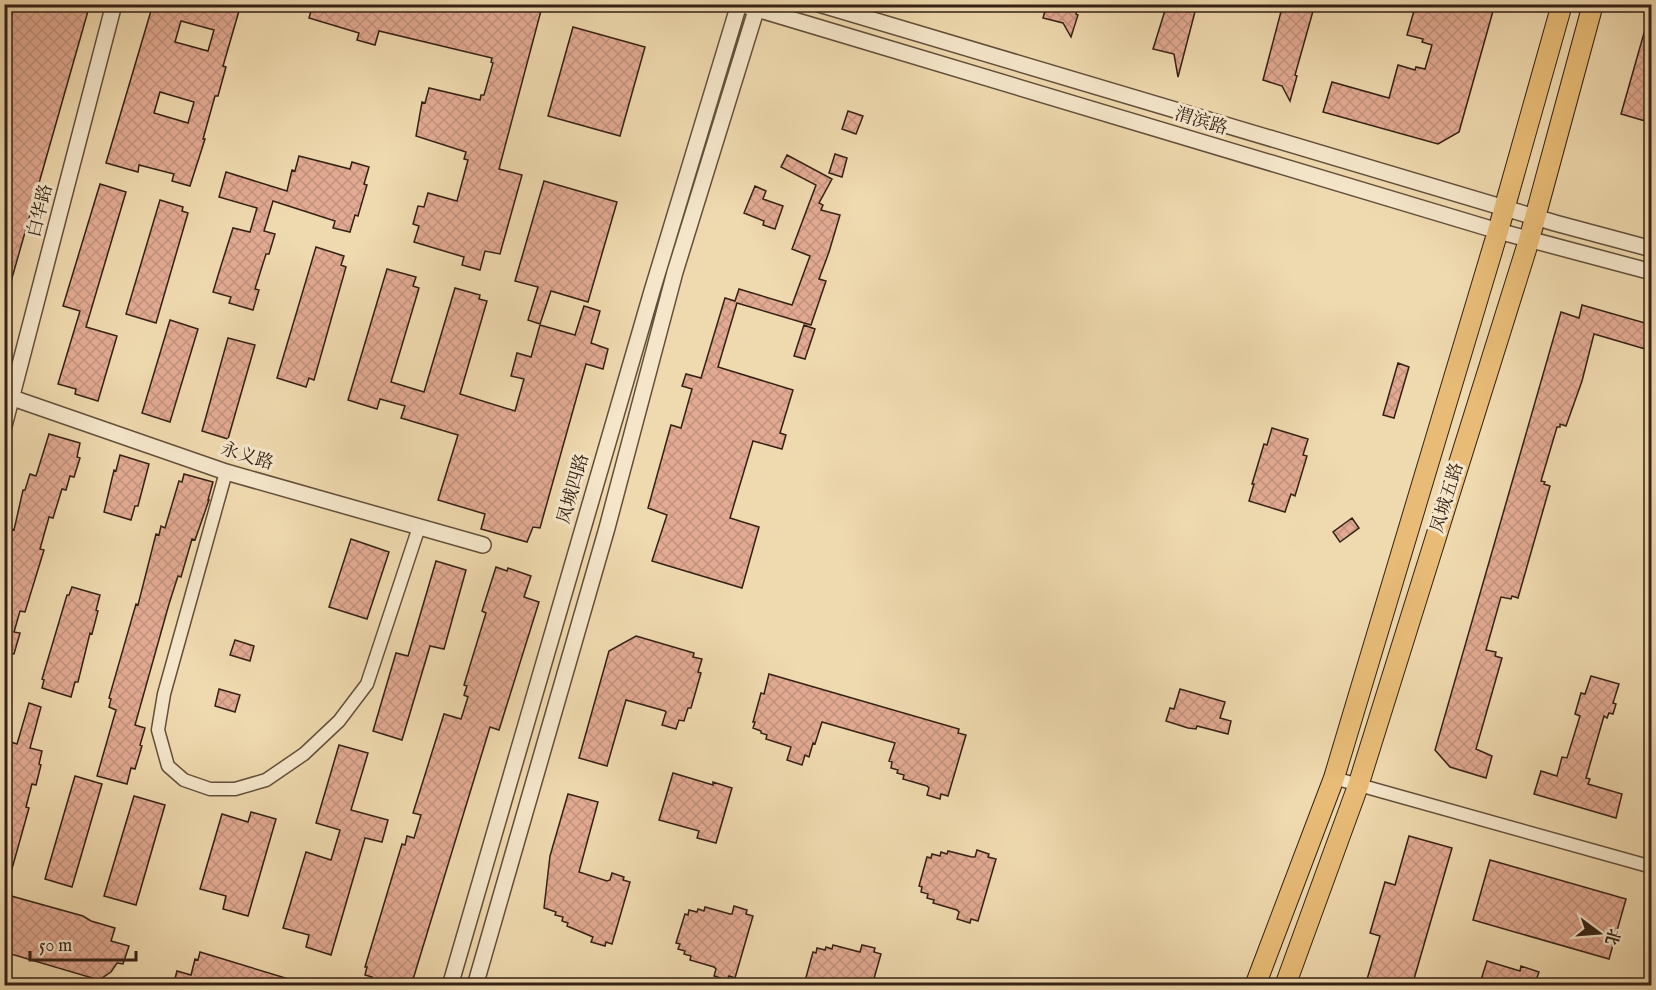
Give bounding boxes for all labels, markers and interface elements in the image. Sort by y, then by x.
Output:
street label: 渭滨路 [1172,103,1230,141]
street label: 白华路 [23,182,59,240]
street label: 永义路 [218,438,276,476]
street label: 凤城四路 [553,451,595,527]
street label: 凤城五路 [1426,460,1470,536]
north arrow [1569,903,1629,963]
scale bar [30,924,136,962]
text: 北 [1600,926,1623,947]
text: 50 m [39,935,72,958]

